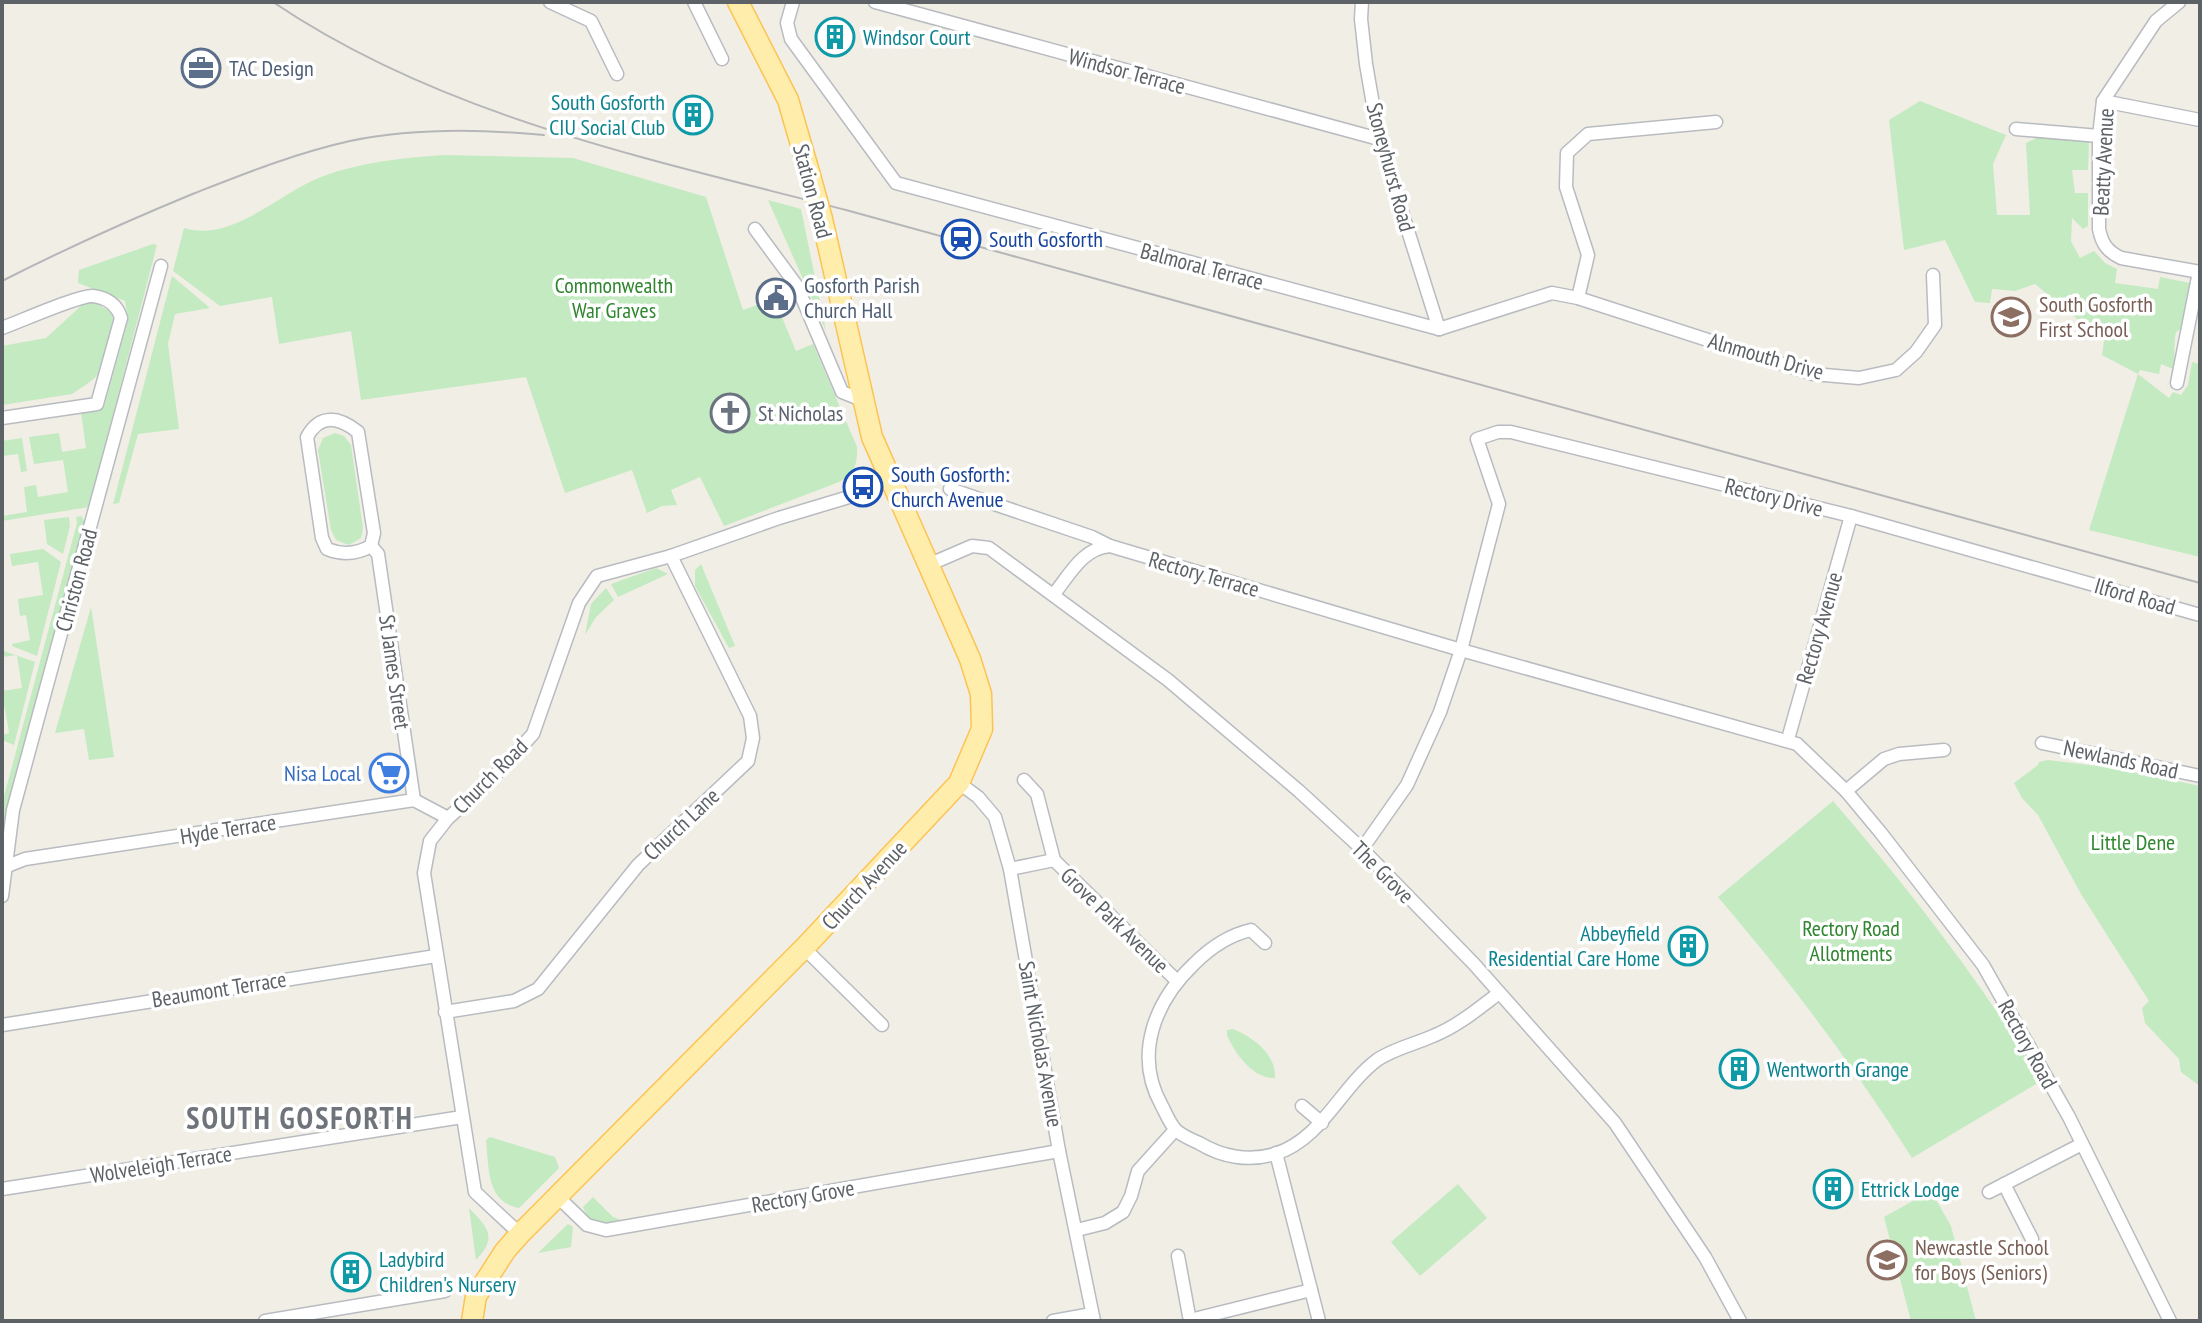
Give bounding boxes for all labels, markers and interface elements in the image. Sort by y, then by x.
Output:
building icon: Windsor Court [814,16,856,58]
place label: Windsor Court [863,23,971,51]
street label: Windsor Terrace [1065,42,1189,100]
office icon: TAC Design [180,47,222,89]
place label: TAC Design [229,54,314,82]
place label: South Gosforth CIU Social Club [549,88,665,141]
building icon: South Gosforth CIU Social Club [672,94,714,136]
street label: Stoneyhurst Road [1360,99,1422,235]
street label: Beatty Avenue [2086,108,2120,216]
street label: Station Road [787,141,839,241]
station icon: South Gosforth [940,218,982,260]
place label: South Gosforth [989,225,1103,253]
street label: Balmoral Terrace [1137,236,1267,296]
park label: Commonwealth War Graves [555,271,673,324]
place label: Gosforth Parish Church Hall [804,271,920,324]
public building icon: Gosforth Parish Church Hall [755,277,797,319]
place label: South Gosforth First School [2039,290,2153,343]
school or university icon: South Gosforth First School [1990,296,2032,338]
street label: Alnmouth Drive [1705,326,1827,386]
church icon: St Nicholas [709,392,751,434]
place label: St Nicholas [758,399,843,427]
place label: South Gosforth: Church Avenue [891,460,1009,513]
bus stop icon: South Gosforth: Church Avenue [842,466,884,508]
street label: Rectory Drive [1722,471,1826,523]
street label: Christon Road [49,526,103,634]
street label: Rectory Terrace [1146,545,1262,603]
street label: Rectory Avenue [1790,569,1848,687]
street label: Ilford Road [2091,571,2179,621]
street label: St James Street [373,613,417,731]
street label: Church Road [446,732,534,820]
street label: Newlands Road [2061,733,2181,785]
supermarket icon: Nisa Local [368,752,410,794]
place label: Nisa Local [284,759,362,787]
street label: Church Lane [637,782,725,866]
street label: Hyde Terrace [178,808,278,850]
park label: Little Dene [2091,828,2175,856]
street label: Church Avenue [815,834,913,936]
street label: The Grove [1346,835,1420,909]
street label: Grove Park Avenue [1055,861,1175,979]
park label: Rectory Road Allotments [1802,914,1900,967]
place label: Abbeyfield Residential Care Home [1488,919,1660,972]
building icon: Abbeyfield Residential Care Home [1667,925,1709,967]
street label: Saint Nicholas Avenue [1013,959,1069,1129]
street label: Beaumont Terrace [150,965,288,1013]
street label: Rectory Road [1992,994,2064,1094]
building icon: Wentworth Grange [1718,1048,1760,1090]
place label: Wentworth Grange [1767,1055,1909,1083]
district label: SOUTH GOSFORTH [186,1098,414,1137]
street label: Wolveleigh Terrace [88,1139,234,1189]
building icon: Ettrick Lodge [1812,1168,1854,1210]
street label: Rectory Grove [749,1173,857,1219]
place label: Ettrick Lodge [1861,1175,1960,1203]
place label: Newcastle School for Boys (Seniors) [1915,1233,2049,1286]
school or university icon: Newcastle School for Boys (Seniors) [1866,1239,1908,1281]
place label: Ladybird Children's Nursery [379,1245,517,1298]
building icon: Ladybird Children's Nursery [330,1251,372,1293]

